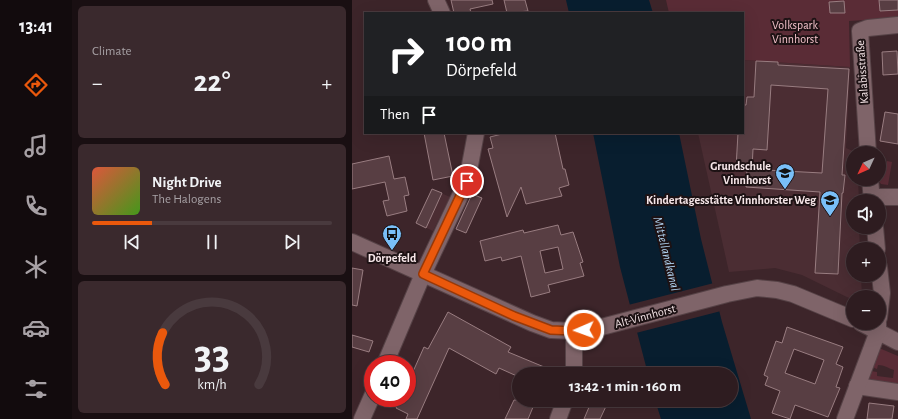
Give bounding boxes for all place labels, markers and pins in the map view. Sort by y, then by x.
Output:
place label: Grundschule Vinnhorst [710,160,771,186]
school or university icon: Grundschule Vinnhorst [774,162,796,190]
pin [450,164,484,198]
school or university icon: Kindertagesstätte Vinnhorster Weg [819,189,841,217]
place label: Kindertagesstätte Vinnhorster Weg [646,194,817,206]
bus stop icon: Dörpefeld [381,223,403,251]
place label: Dörpefeld [368,252,417,264]

